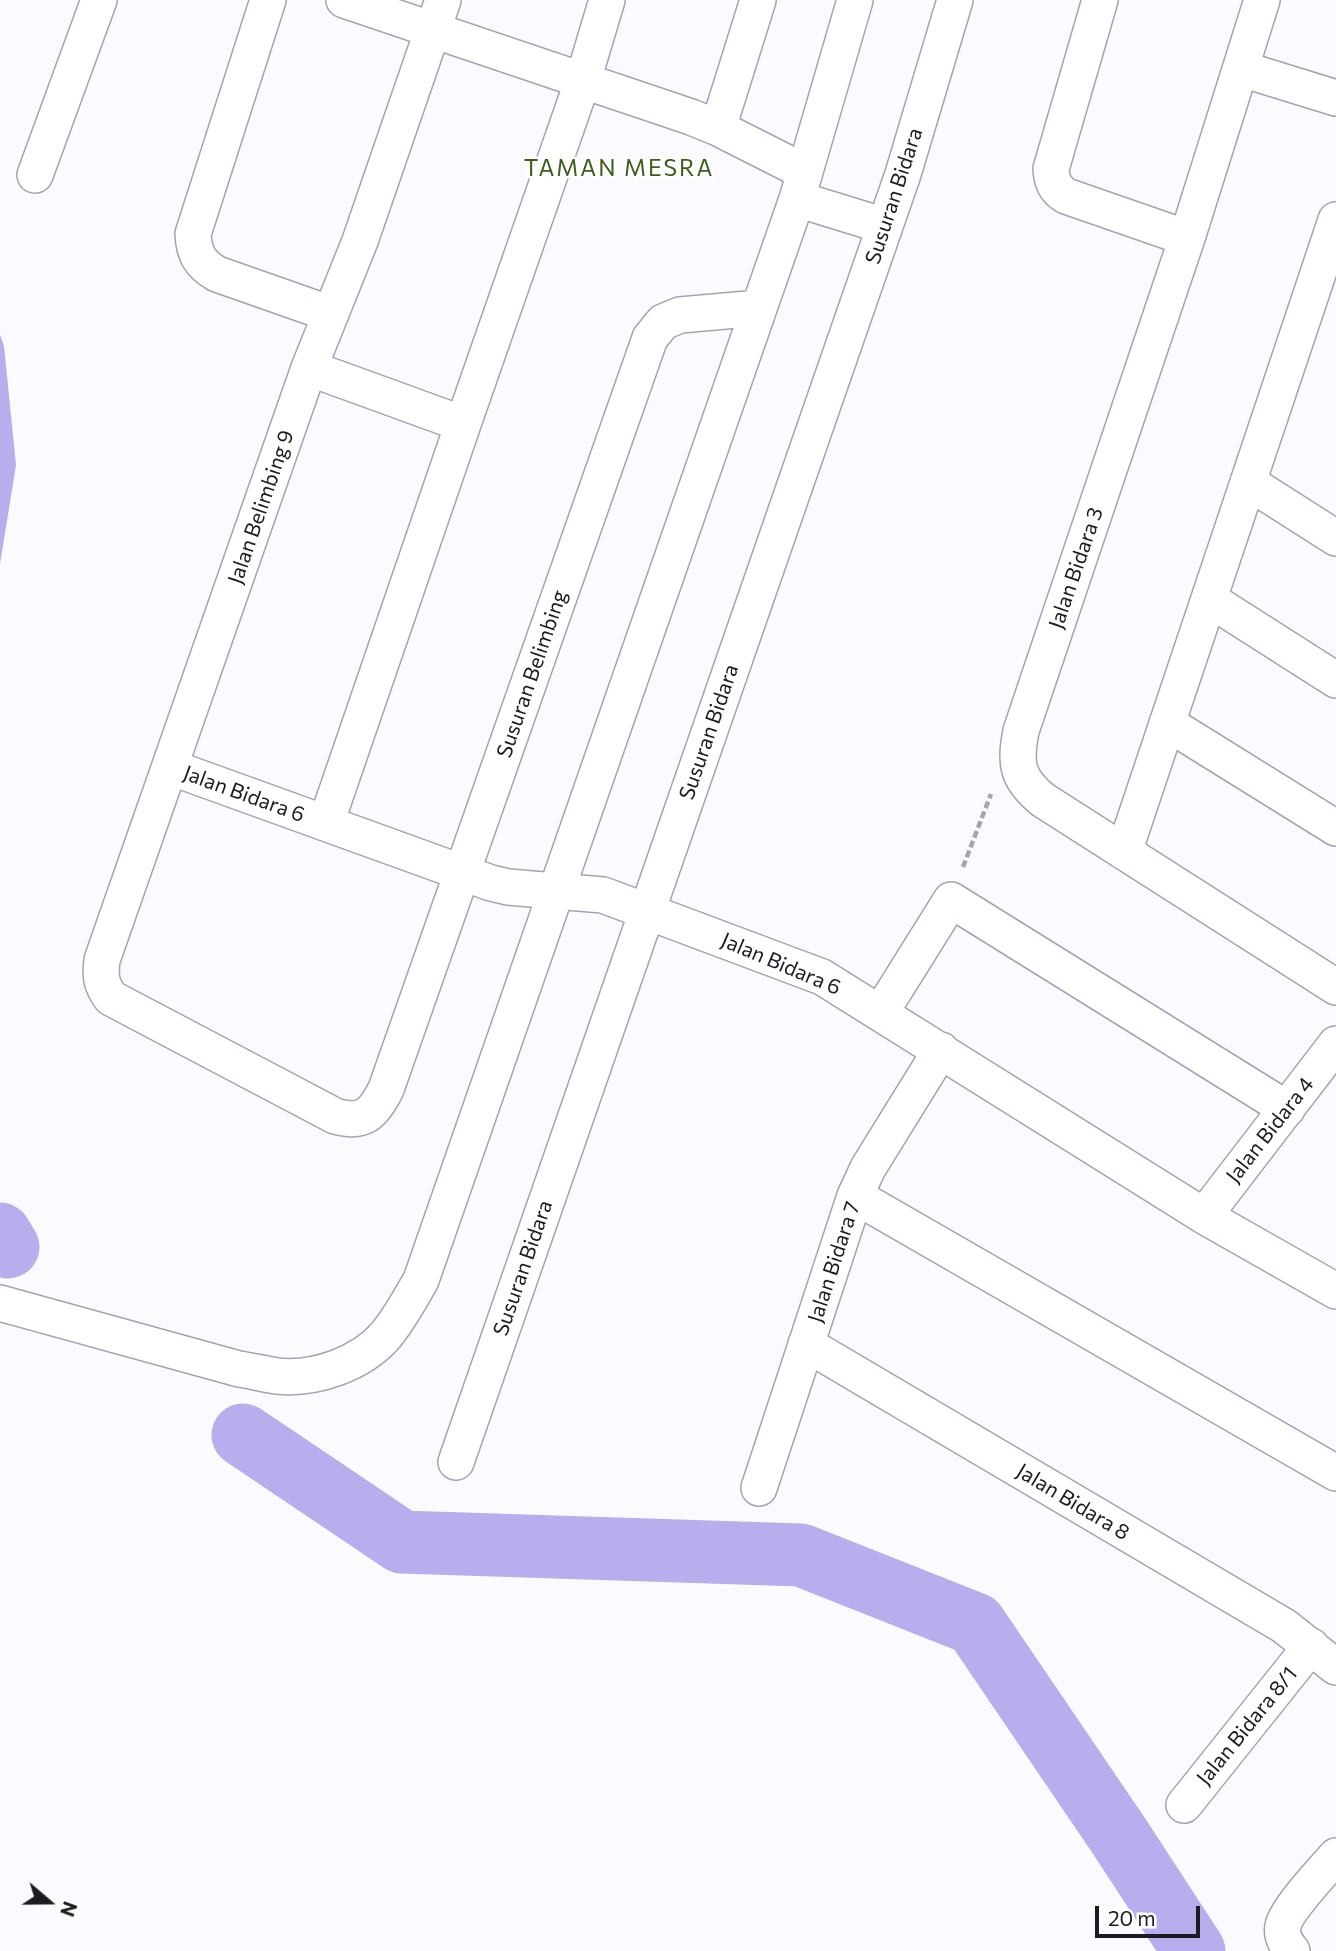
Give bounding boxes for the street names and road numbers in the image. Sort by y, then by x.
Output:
street label: Susuran Bidara [860,125,928,267]
street label: Jalan Belimbing 9 [223,427,299,587]
street label: Jalan Bidara 3 [1043,504,1109,632]
street label: Susuran Belimbing [492,587,572,761]
street label: Susuran Bidara [674,661,744,803]
street label: Jalan Bidara 6 [180,760,308,828]
street label: Jalan Bidara 6 [717,928,845,1000]
street label: Jalan Bidara 4 [1221,1072,1319,1188]
street label: Susuran Bidara [488,1197,558,1339]
street label: Jalan Bidara 7 [803,1198,865,1326]
street label: Jalan Bidara 8 [1012,1458,1134,1546]
street label: Jalan Bidara 8/1 [1191,1662,1303,1790]

